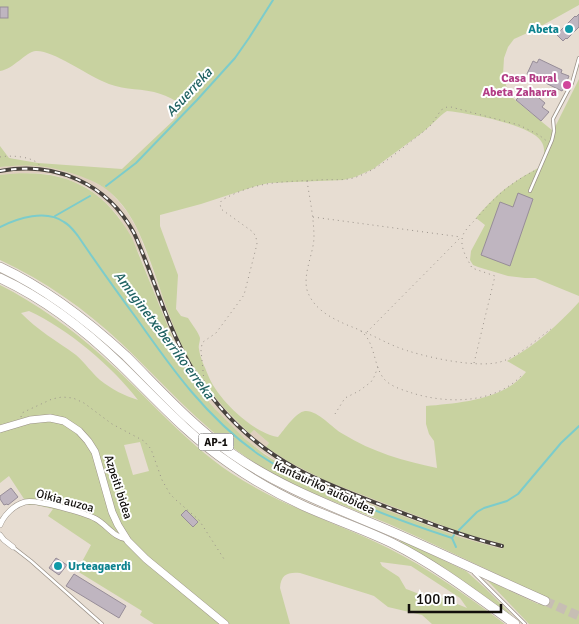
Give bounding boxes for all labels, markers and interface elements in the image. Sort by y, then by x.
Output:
place label: Abeta [528,22,559,37]
marker: Abeta [563,23,575,35]
water label: Asuerreka [162,63,216,120]
place label: Casa Rural Abeta Zaharra [482,71,557,100]
marker: Casa Rural Abeta Zaharra [561,79,573,91]
water label: Amuginetxeberriko erreka [110,268,218,403]
road number: AP-1 [198,434,234,451]
street label: Azpeiti bidea [101,453,135,521]
street label: Kantauriko autobidea [271,458,377,518]
street label: Oikia auzoa [34,486,96,516]
place label: Urteagaerdi [68,559,131,574]
marker: Urteagaerdi [52,560,64,572]
scale bar [409,582,502,614]
text: 100 m [416,590,456,608]

